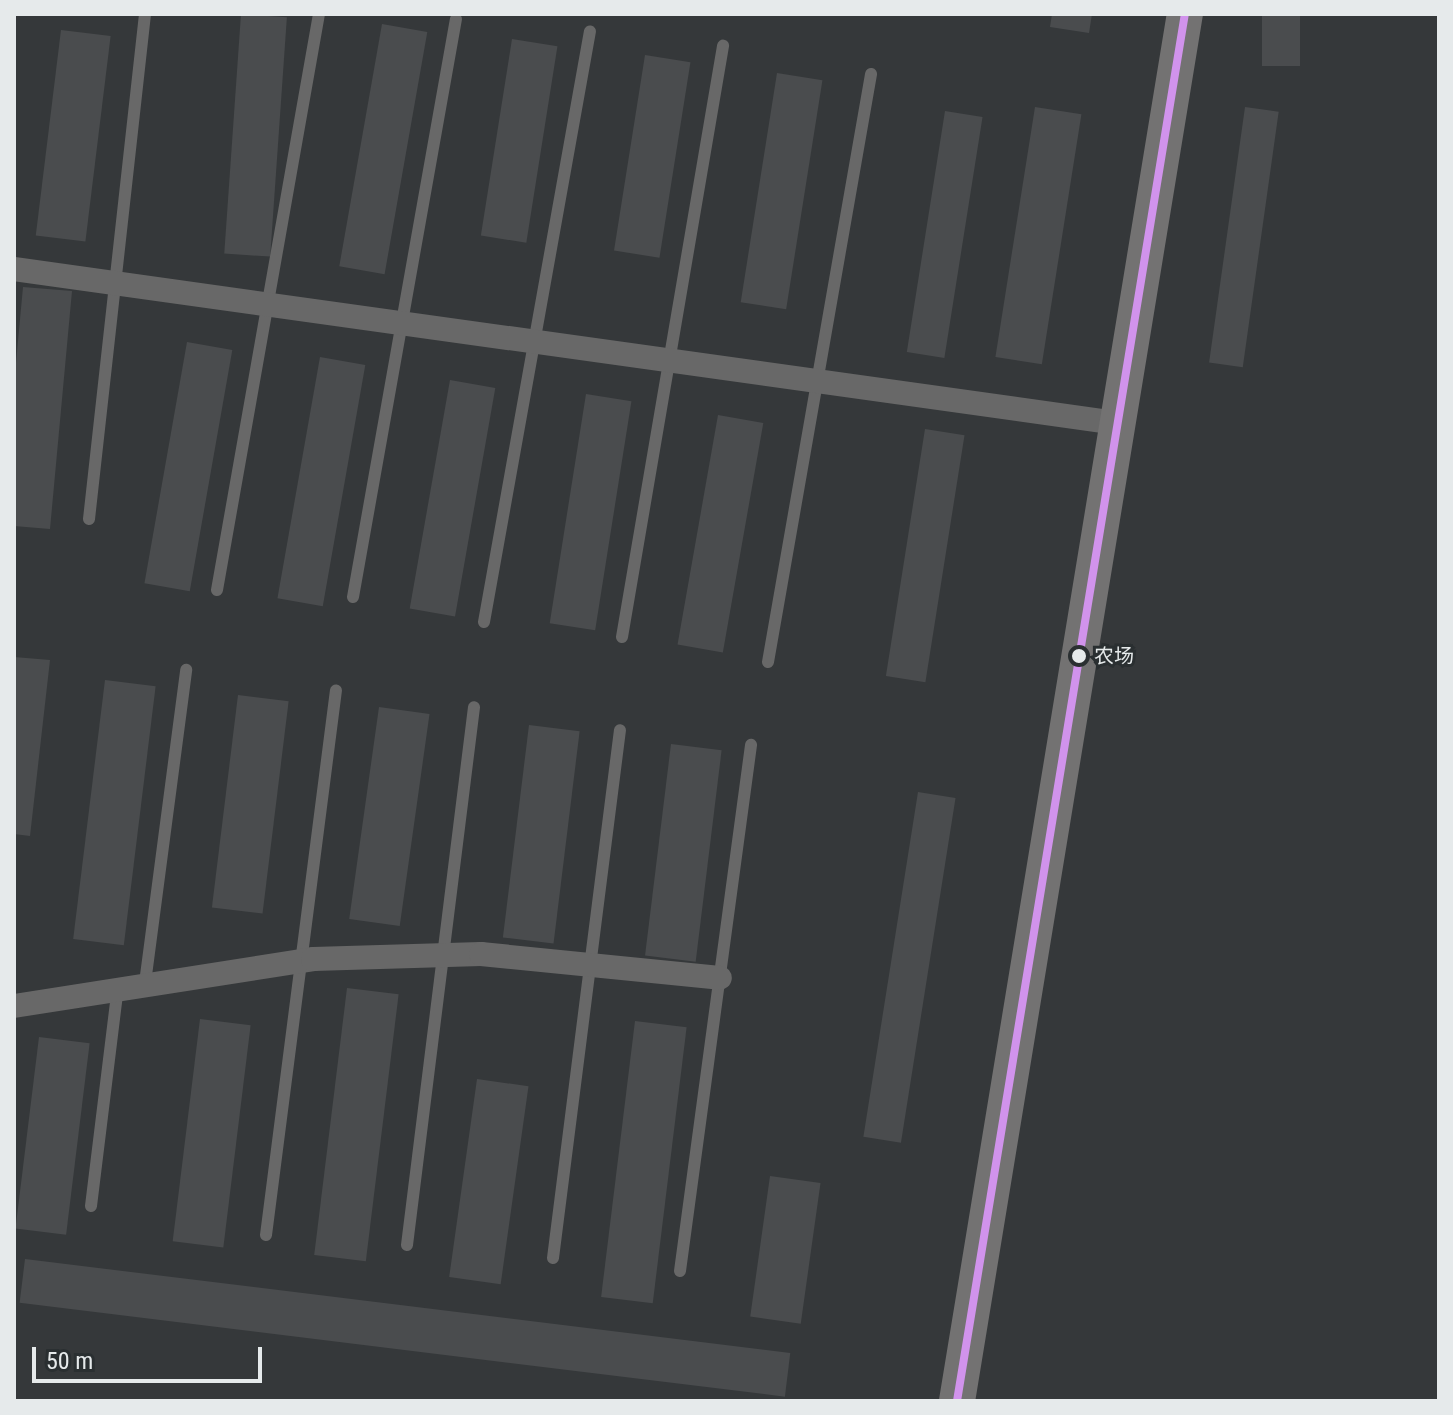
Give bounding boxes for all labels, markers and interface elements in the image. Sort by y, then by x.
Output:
place label: 农场 [1094,644,1134,668]
marker: 农场 [1071,648,1087,664]
scale bar [36,1331,266,1381]
text: 50 m [46,1347,93,1375]

